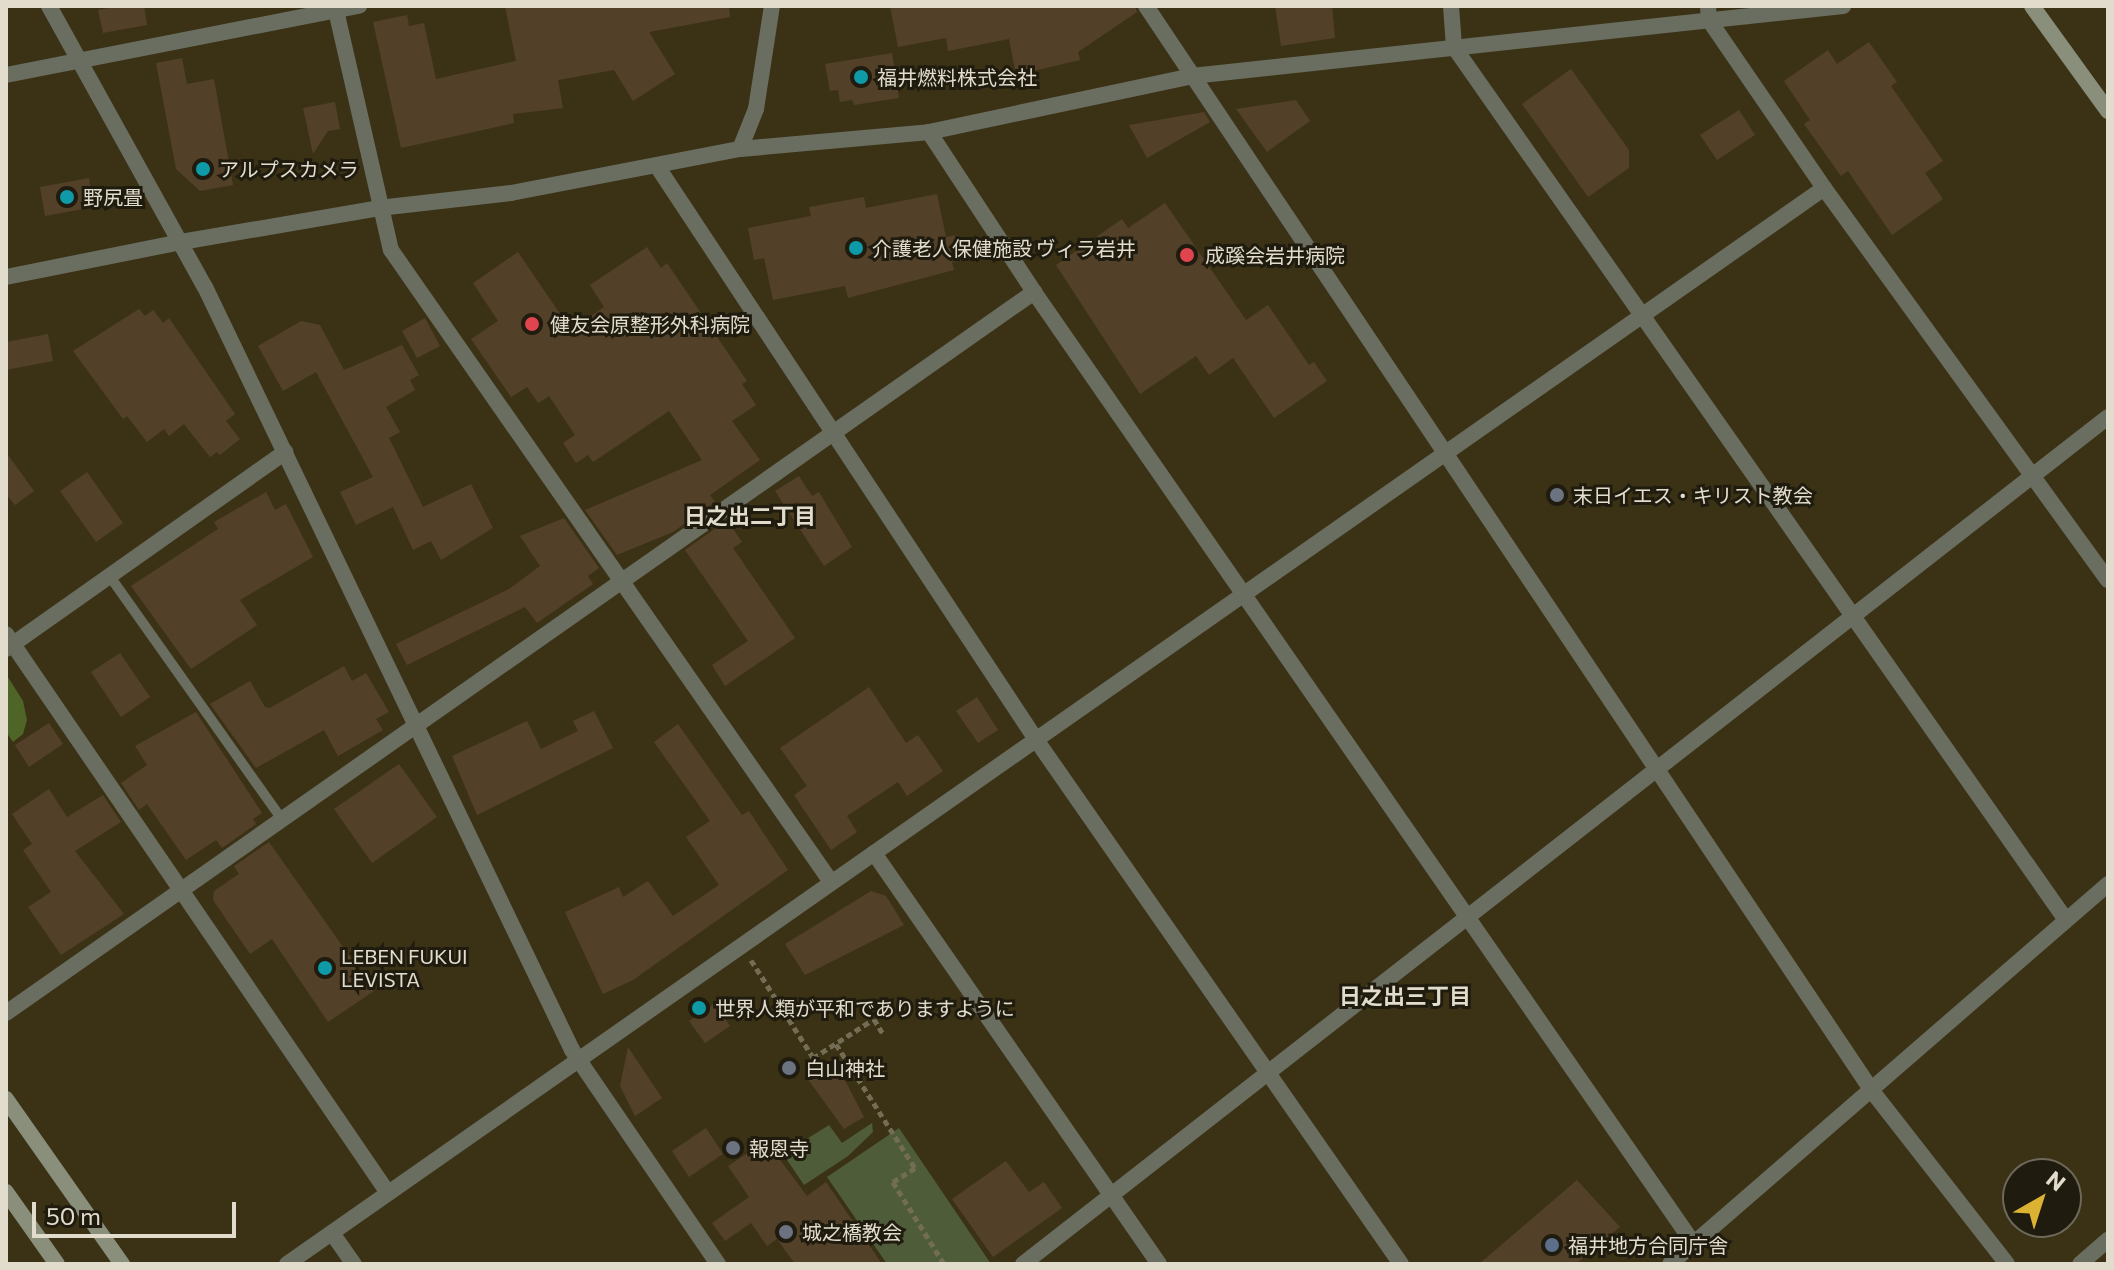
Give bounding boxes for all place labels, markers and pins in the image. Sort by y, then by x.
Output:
place label: 福井燃料株式会社 [877,65,1037,89]
marker: 福井燃料株式会社 [852,68,870,86]
place label: アルプスカメラ [219,157,359,181]
marker: アルプスカメラ [194,160,212,178]
place label: 野尻畳 [83,185,143,209]
marker: 野尻畳 [58,188,76,206]
place label: 介護老人保健施設 ヴィラ岩井 [872,236,1136,260]
marker: 介護老人保健施設 ヴィラ岩井 [847,239,865,257]
place label: 成蹊会岩井病院 [1205,243,1345,267]
marker: 成蹊会岩井病院 [1176,244,1198,266]
place label: 健友会原整形外科病院 [550,312,750,336]
marker: 健友会原整形外科病院 [521,313,543,335]
place label: 末日イエス・キリスト教会 [1573,483,1813,507]
marker: 末日イエス・キリスト教会 [1548,486,1566,504]
place label: LEBEN FUKUI LEVISTA [341,944,468,991]
marker: LEBEN FUKUI LEVISTA [316,959,334,977]
place label: 世界人類が平和でありますように [715,996,1015,1020]
marker: 世界人類が平和でありますように [690,999,708,1017]
place label: 白山神社 [805,1056,885,1080]
marker: 白山神社 [780,1059,798,1077]
place label: 報恩寺 [749,1136,809,1160]
marker: 報恩寺 [724,1139,742,1157]
place label: 城之橋教会 [802,1220,902,1244]
marker: 城之橋教会 [777,1223,795,1241]
place label: 福井地方合同庁舎 [1568,1233,1728,1257]
marker: 福井地方合同庁舎 [1543,1236,1561,1254]

